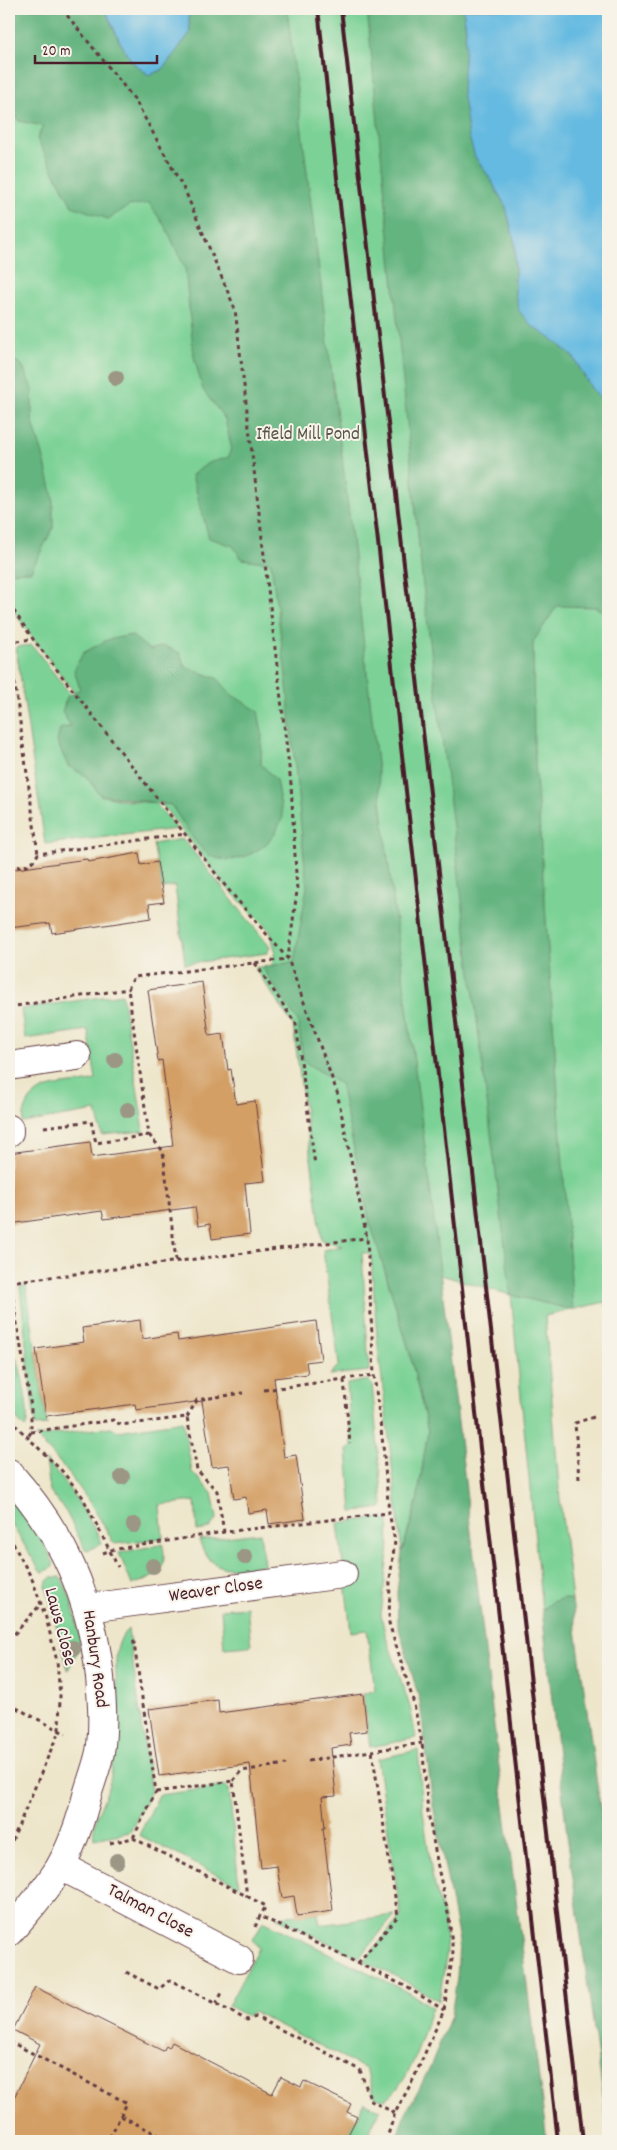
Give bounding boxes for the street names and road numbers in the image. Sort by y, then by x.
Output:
street label: Weaver Close [167,1571,265,1611]
street label: Laws Close [36,1585,82,1669]
street label: Hanbury Road [74,1608,114,1710]
street label: Talman Close [102,1878,198,1946]

